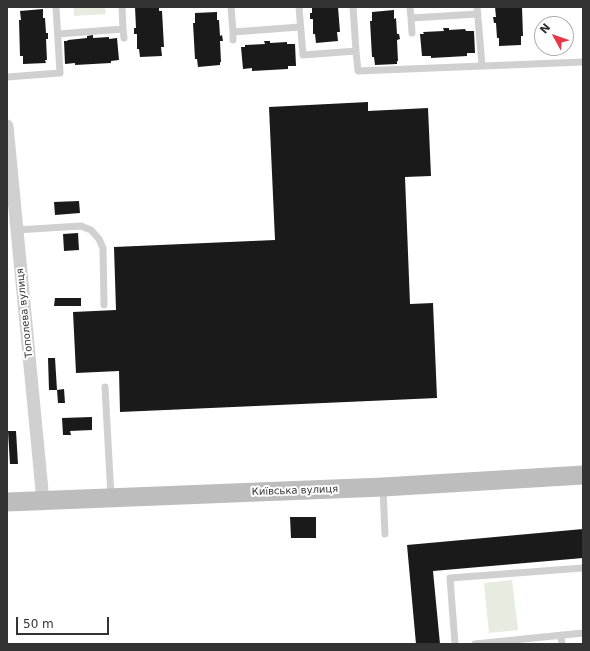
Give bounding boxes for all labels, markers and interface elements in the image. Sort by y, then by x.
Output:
north arrow [534,16,574,56]
text: N [537,21,553,36]
street label: Тополева вулиця [14,268,36,358]
street label: Київська вулиця [252,483,338,499]
scale bar [18,609,111,635]
text: 50 m [23,617,54,631]

